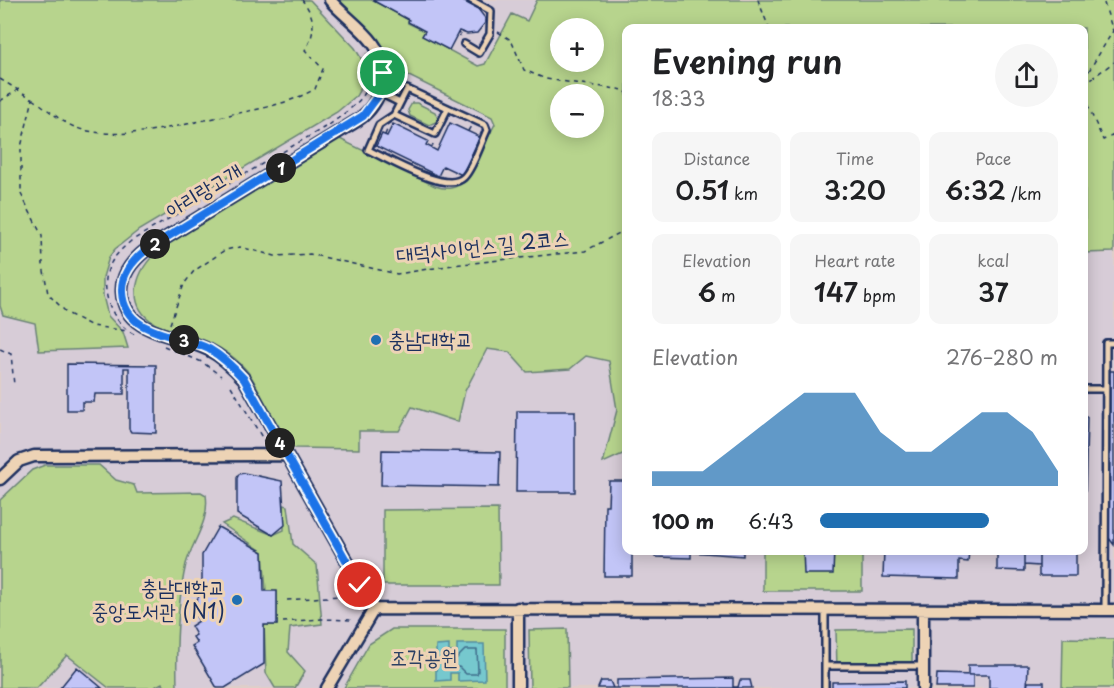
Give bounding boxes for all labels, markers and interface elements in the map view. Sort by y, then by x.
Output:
map controls [550,18,604,138]
button: + [550,18,604,72]
text: Evening run [652,35,843,85]
button: share [995,44,1058,107]
pin [357,47,408,98]
icon: arrive [366,56,399,89]
text: 18:33 [652,83,705,113]
button: − [550,84,604,138]
text: Distance [683,146,750,170]
text: Time [836,146,874,170]
text: Pace [975,146,1011,170]
pin: 1 [266,153,296,183]
street label: 아리랑고개 [159,154,247,225]
text: 1 [277,156,285,180]
text: 0.51 [675,170,729,209]
text: 3:20 [824,170,886,209]
text: 6:32 [945,170,1006,209]
text: km [729,181,758,205]
text: /km [1006,181,1042,205]
street label: 대덕사이언스길 2코스 [395,220,571,270]
pin: 2 [140,229,170,259]
text: 2 [149,232,161,256]
text: Elevation [682,248,751,272]
text: Heart rate [815,248,895,272]
text: kcal [977,248,1009,272]
text: 6 [698,272,716,311]
text: 147 [814,272,858,311]
text: 37 [978,272,1009,311]
text: m [716,283,736,307]
text: bpm [858,283,896,307]
place label: 충남대학교 [388,322,473,354]
pin: 3 [169,325,199,355]
text: 3 [179,328,189,352]
marker: 충남대학교 [369,333,383,347]
text: Elevation [652,342,738,372]
text: 276–280 m [946,342,1058,372]
pin: 4 [265,428,295,458]
text: 4 [275,431,285,455]
text: 100 m [652,506,714,536]
text: 6:43 [748,506,794,536]
pin [334,559,385,610]
icon: check [343,568,376,601]
place label: 충남대학교 중앙도서관 (N1) [91,570,225,626]
marker: 충남대학교 중앙도서관 (N1) [230,593,244,607]
park label: 조각공원 [390,640,458,672]

